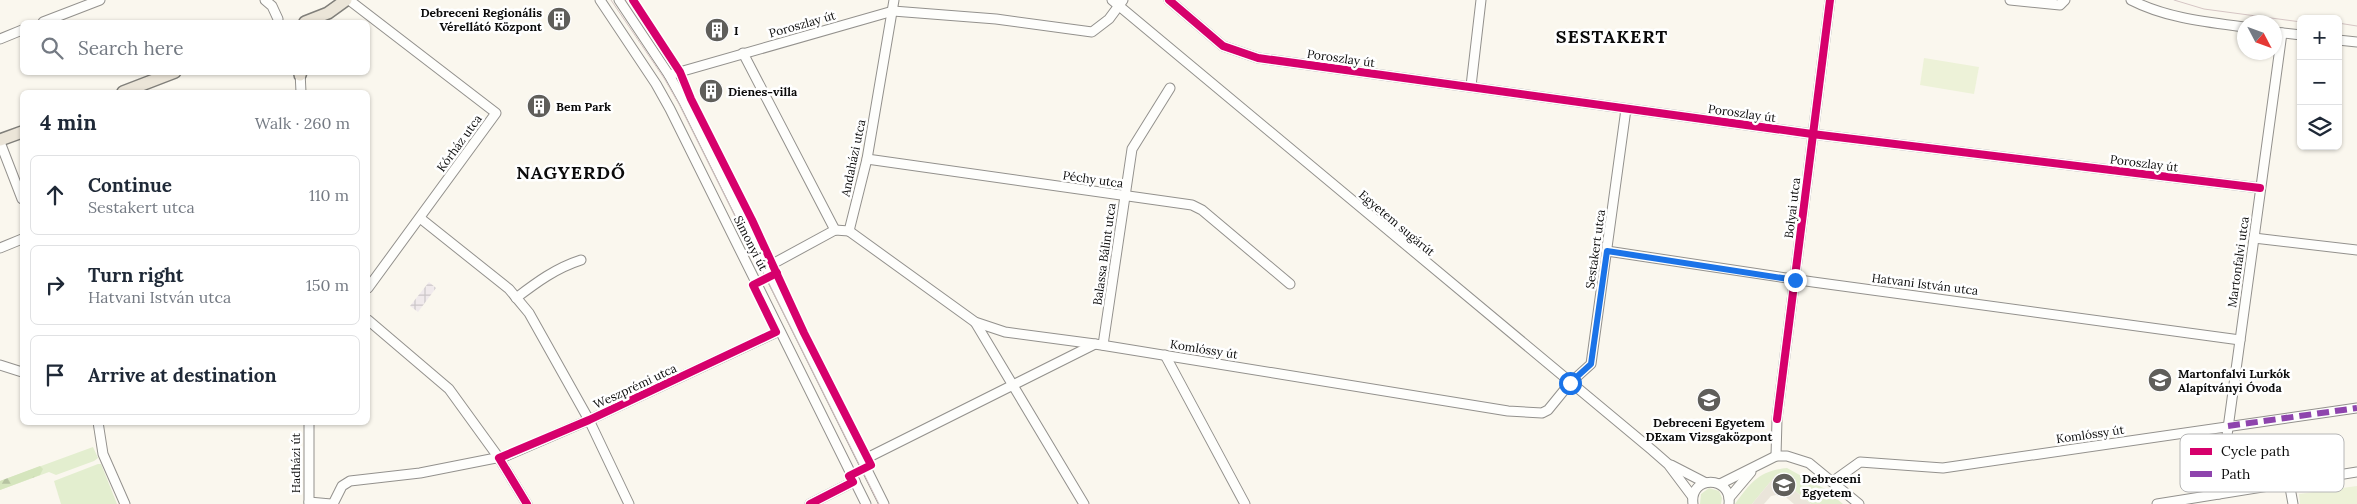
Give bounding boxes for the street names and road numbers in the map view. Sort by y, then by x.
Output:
street label: Poroszlay út [767,7,837,41]
street label: Poroszlay út [1306,46,1376,70]
street label: Poroszlay út [1707,101,1777,125]
street label: Kórház utca [433,111,485,175]
street label: Andaházi utca [837,118,869,199]
street label: Poroszlay út [2109,151,2179,175]
street label: Péchy utca [1062,167,1124,191]
street label: Bolyai utca [1781,177,1803,239]
street label: Egyetem sugárút [1356,187,1438,259]
street label: Balassa Bálint utca [1089,202,1119,306]
street label: Sestakert utca [1582,208,1608,290]
street label: Simonyi út [731,213,771,273]
street label: Martonfalvi utca [2224,215,2252,309]
street label: Hatvani István utca [1871,270,1979,298]
street label: Komlóssy út [1169,336,1239,362]
street label: Weszprémi utca [591,360,679,412]
street label: Komlóssy út [2055,422,2125,446]
street label: Hadházi út [288,432,303,493]

